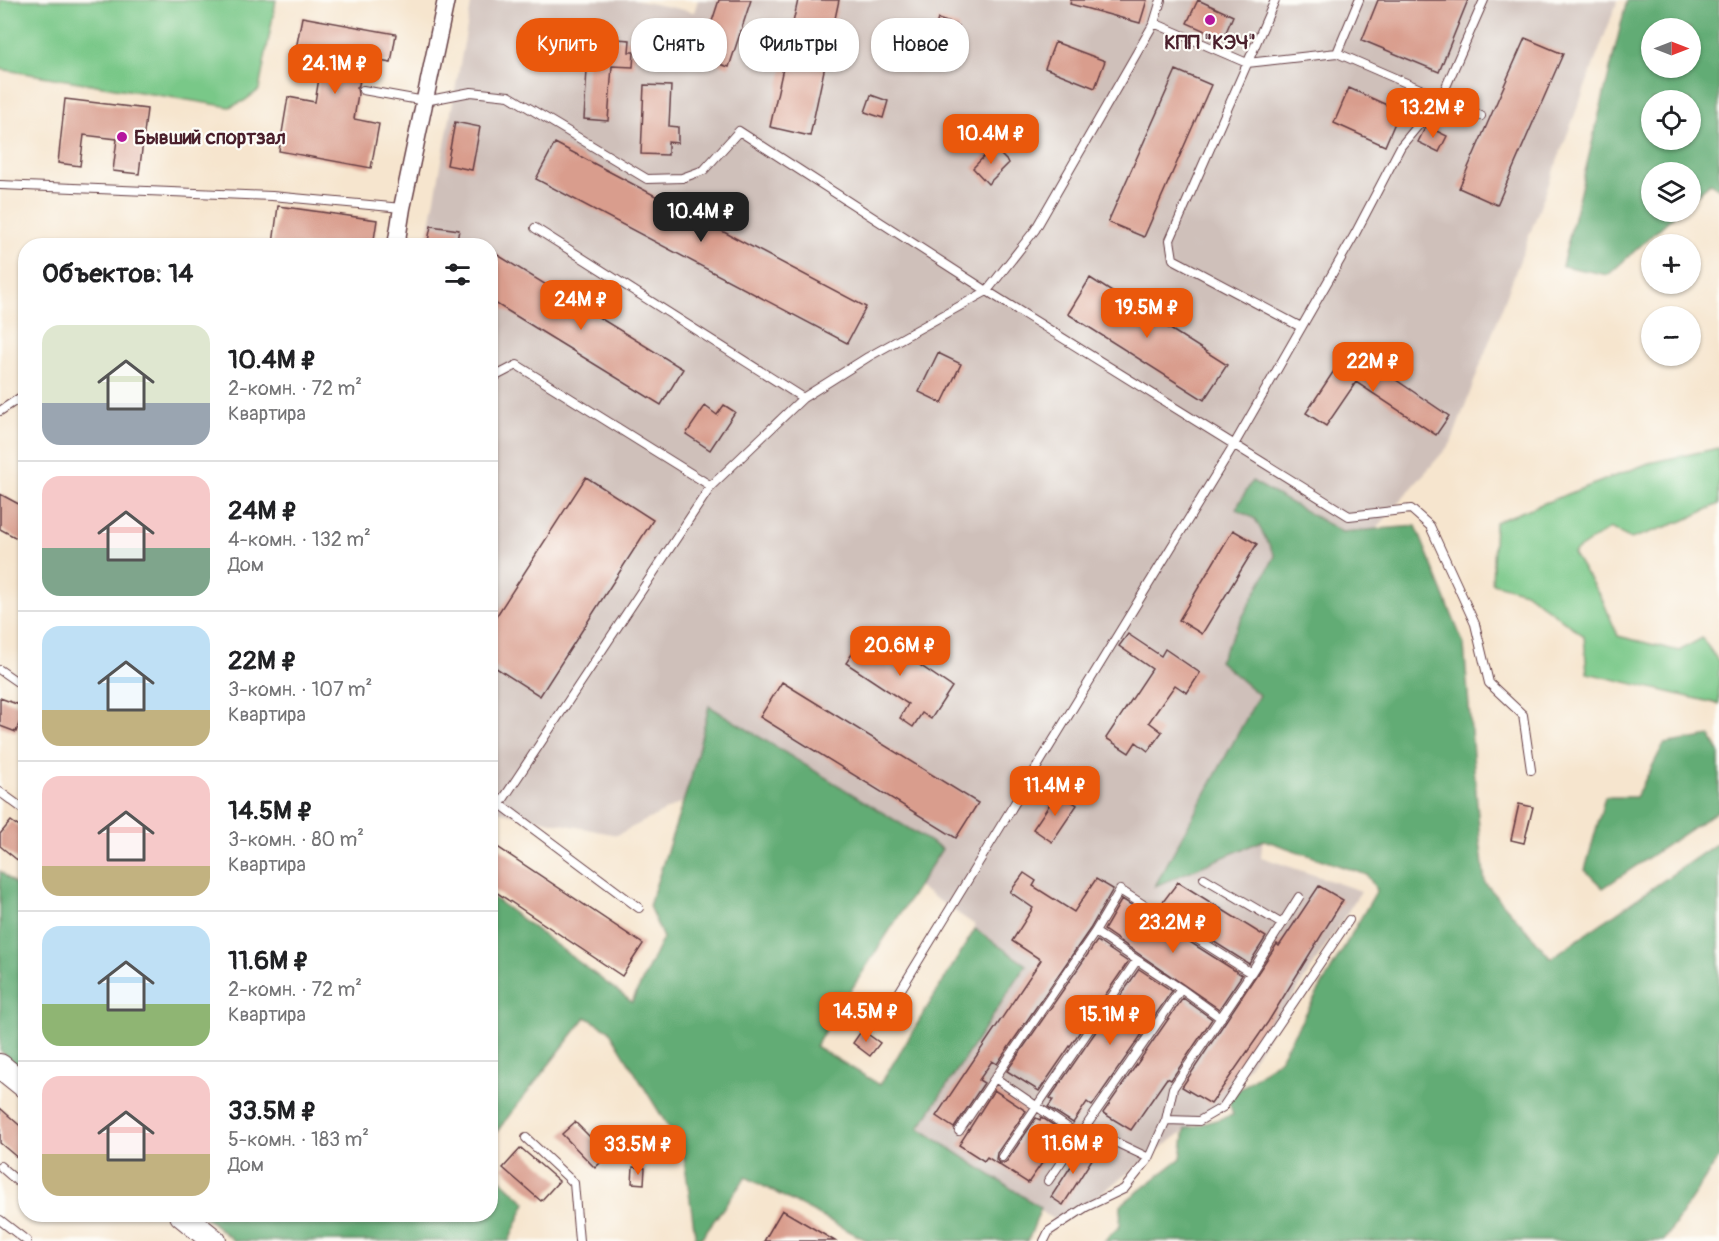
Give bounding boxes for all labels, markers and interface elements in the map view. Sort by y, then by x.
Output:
marker: КПП "КЭЧ" [1203,13,1217,27]
chip: Купить [516,18,619,72]
chip: Снять [631,18,727,72]
chip: Фильтры [739,18,859,72]
chip: Новое [871,18,969,72]
north arrow [1641,18,1701,78]
map controls [1641,18,1701,366]
place label: КПП "КЭЧ" [1164,30,1256,55]
pin: 24.1M ₽ [280,44,390,95]
text: 24.1M ₽ [302,51,368,76]
pin: 13.2M ₽ [1378,88,1488,139]
button: locate [1641,90,1701,150]
text: 13.2M ₽ [1400,95,1466,120]
pin: 10.4M ₽ [936,114,1046,165]
text: 10.4M ₽ [957,121,1025,146]
place label: Бывший спортзал [134,125,286,150]
marker: Бывший спортзал [115,130,129,144]
button: layers [1641,162,1701,222]
pin: 10.4M ₽ [646,192,756,243]
text: 10.4M ₽ [667,199,735,224]
button: + [1641,234,1701,294]
text: Объектов: 14 [42,258,193,290]
icon: filters [441,258,474,291]
pin: 24M ₽ [539,280,623,331]
text: 24M ₽ [554,287,608,312]
pin: 19.5M ₽ [1092,288,1202,339]
text: 19.5M ₽ [1115,295,1179,320]
button: − [1641,306,1701,366]
pin: 22M ₽ [1331,342,1415,393]
text: 10.4M ₽ [228,344,317,376]
icon: home [90,349,162,421]
text: 22M ₽ [1346,349,1400,374]
text: 2-комн. · 72 m² [228,376,362,401]
text: Квартира [228,401,306,426]
text: 24M ₽ [228,495,298,527]
icon: home [90,500,162,572]
text: 4-комн. · 132 m² [228,527,371,552]
text: Дом [228,552,264,577]
pin: 20.6M ₽ [845,626,955,677]
text: 20.6M ₽ [864,633,936,658]
text: 22M ₽ [228,645,297,677]
icon: home [90,650,162,722]
text: 3-комн. · 107 m² [228,677,372,702]
text: Квартира [228,702,306,727]
pin: 11.4M ₽ [1000,766,1110,817]
text: 11.4M ₽ [1024,773,1086,798]
text: 14.5M ₽ [228,795,313,827]
icon: home [90,800,162,872]
text: 3-комн. · 80 m² [228,827,364,852]
text: Квартира [228,852,306,877]
pin: 23.2M ₽ [1118,903,1228,954]
text: 23.2M ₽ [1139,910,1207,935]
text: 11.6M ₽ [228,945,309,977]
icon: home [90,950,162,1022]
text: 2-комн. · 72 m² [228,977,362,1002]
pin: 14.5M ₽ [811,992,921,1043]
pin: 15.1M ₽ [1055,995,1165,1046]
text: 14.5M ₽ [833,999,899,1024]
text: Квартира [228,1002,306,1027]
text: 15.1M ₽ [1079,1002,1141,1027]
text: 33.5M ₽ [228,1095,317,1127]
icon: home [90,1100,162,1172]
pin: 11.6M ₽ [1018,1124,1128,1175]
pin: 33.5M ₽ [583,1125,693,1176]
text: 5-комн. · 183 m² [228,1127,369,1152]
text: 11.6M ₽ [1042,1131,1104,1156]
text: 33.5M ₽ [604,1132,672,1157]
text: Дом [228,1152,264,1177]

